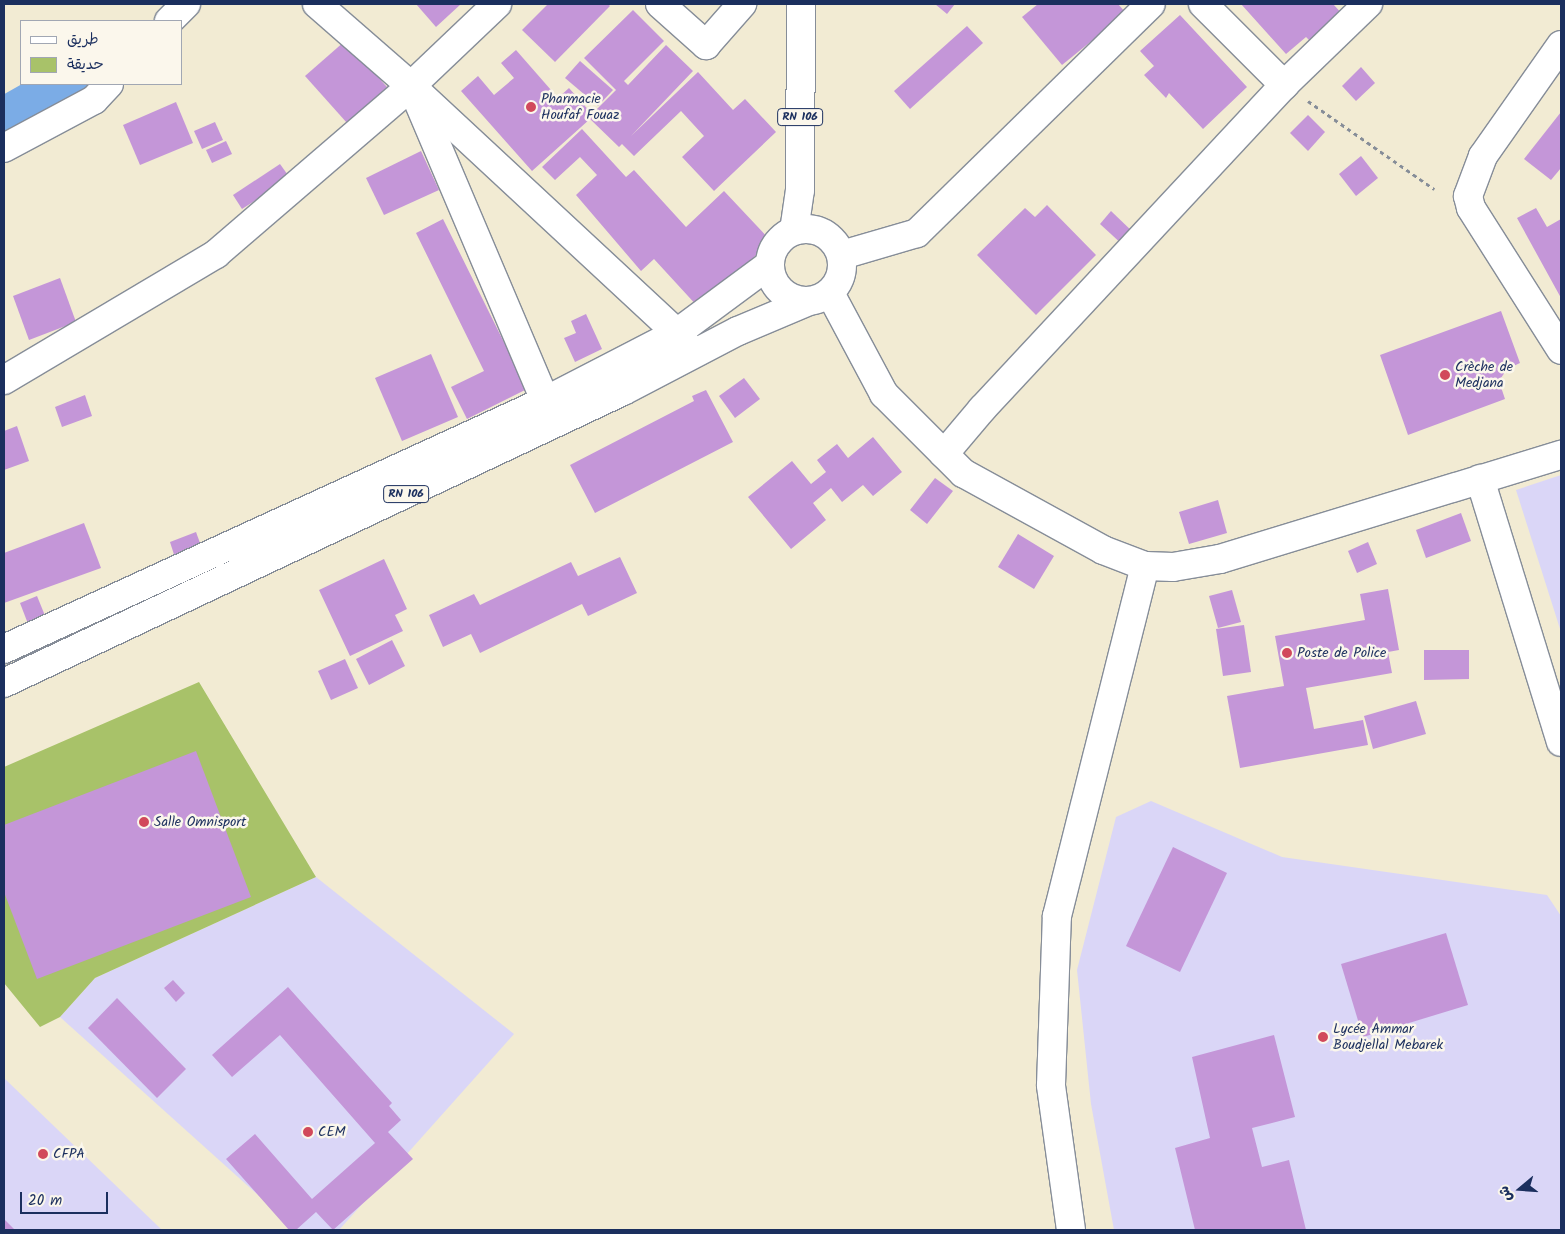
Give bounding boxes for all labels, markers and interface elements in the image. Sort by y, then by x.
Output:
legend [20,20,182,85]
text: طريق [67,28,99,52]
text: حديقة [67,53,104,77]
place label: Pharmacie Houfaf Fouaz [541,91,619,124]
marker: Pharmacie Houfaf Fouaz [525,101,537,113]
road number: RN 106 [776,108,824,126]
place label: Crèche de Medjana [1455,359,1513,392]
marker: Crèche de Medjana [1439,369,1451,381]
road number: RN 106 [382,484,430,504]
place label: Poste de Police [1297,645,1386,661]
marker: Poste de Police [1281,647,1293,659]
place label: Salle Omnisport [154,814,246,830]
marker: Salle Omnisport [138,816,150,828]
place label: Lycée Ammar Boudjellal Mebarek [1333,1021,1443,1054]
marker: Lycée Ammar Boudjellal Mebarek [1317,1031,1329,1043]
place label: CEM [318,1124,346,1140]
marker: CEM [302,1126,314,1138]
place label: CFPA [53,1146,85,1162]
marker: CFPA [37,1148,49,1160]
north arrow [1495,1164,1545,1214]
scale bar [22,1182,110,1214]
text: ش [1493,1183,1519,1204]
text: 20 m [28,1189,62,1213]

